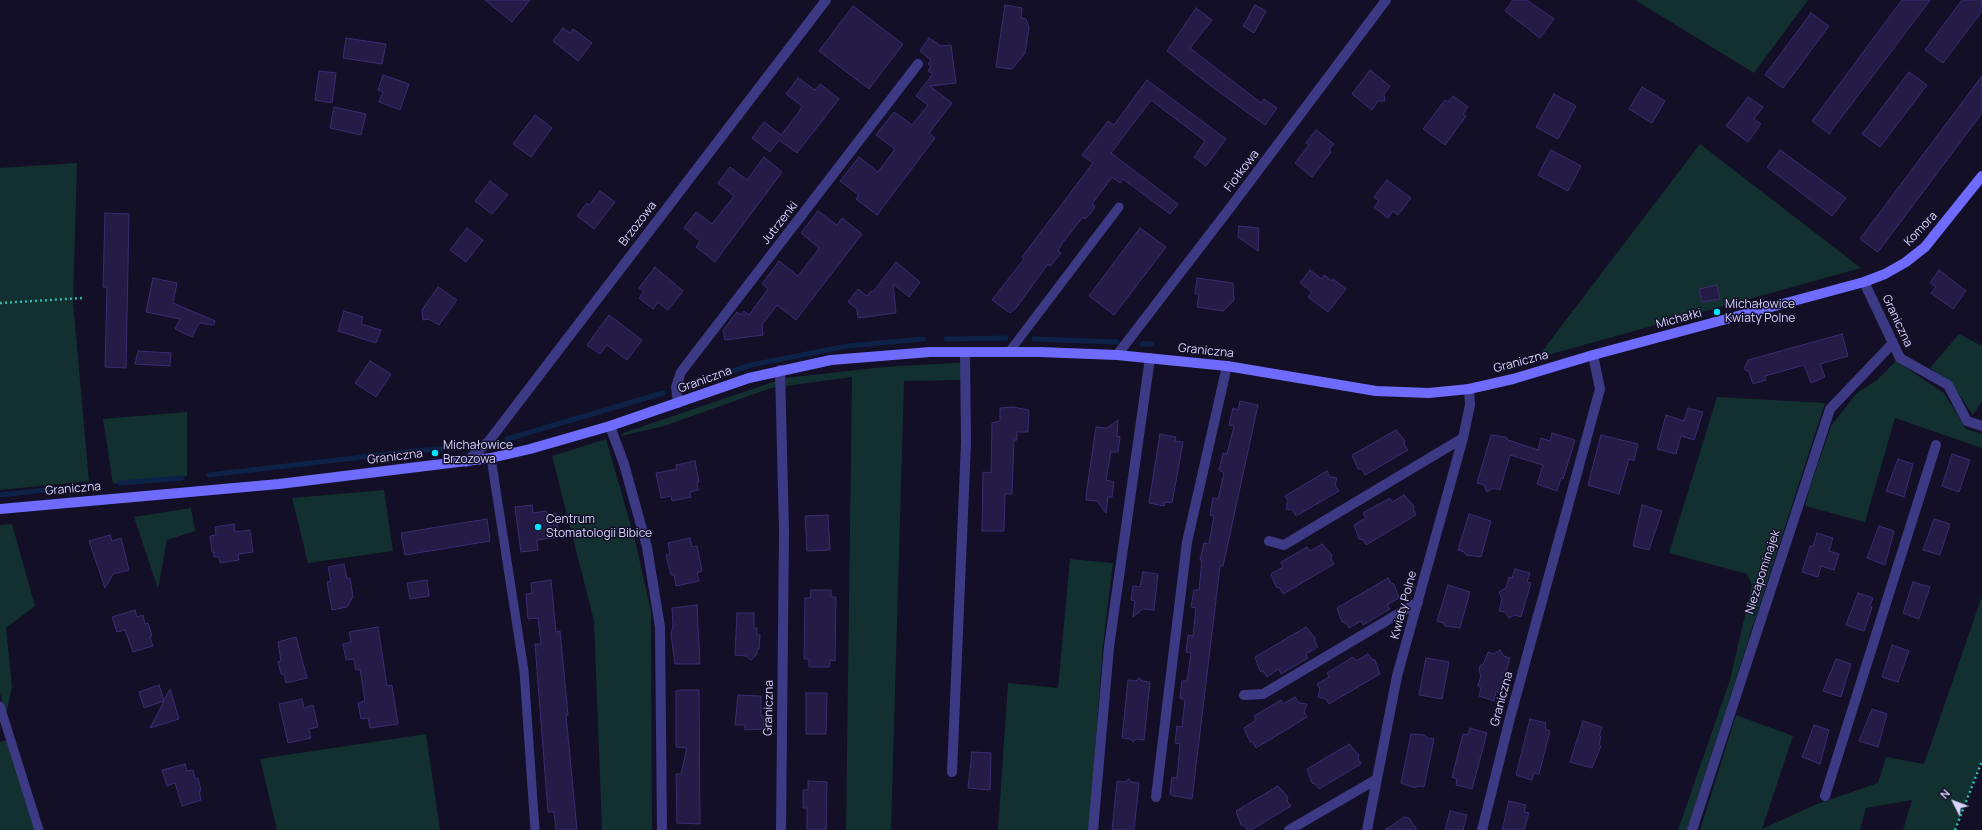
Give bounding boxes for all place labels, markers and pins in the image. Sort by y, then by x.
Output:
place label: Michałowice Kwiaty Polne [1725,298,1795,326]
marker: Michałowice Kwiaty Polne [1712,307,1722,317]
place label: Michałowice Brzozowa [443,439,513,467]
marker: Michałowice Brzozowa [430,448,440,458]
place label: Centrum Stomatologii Bibice [546,513,652,541]
marker: Centrum Stomatologii Bibice [533,522,543,532]

